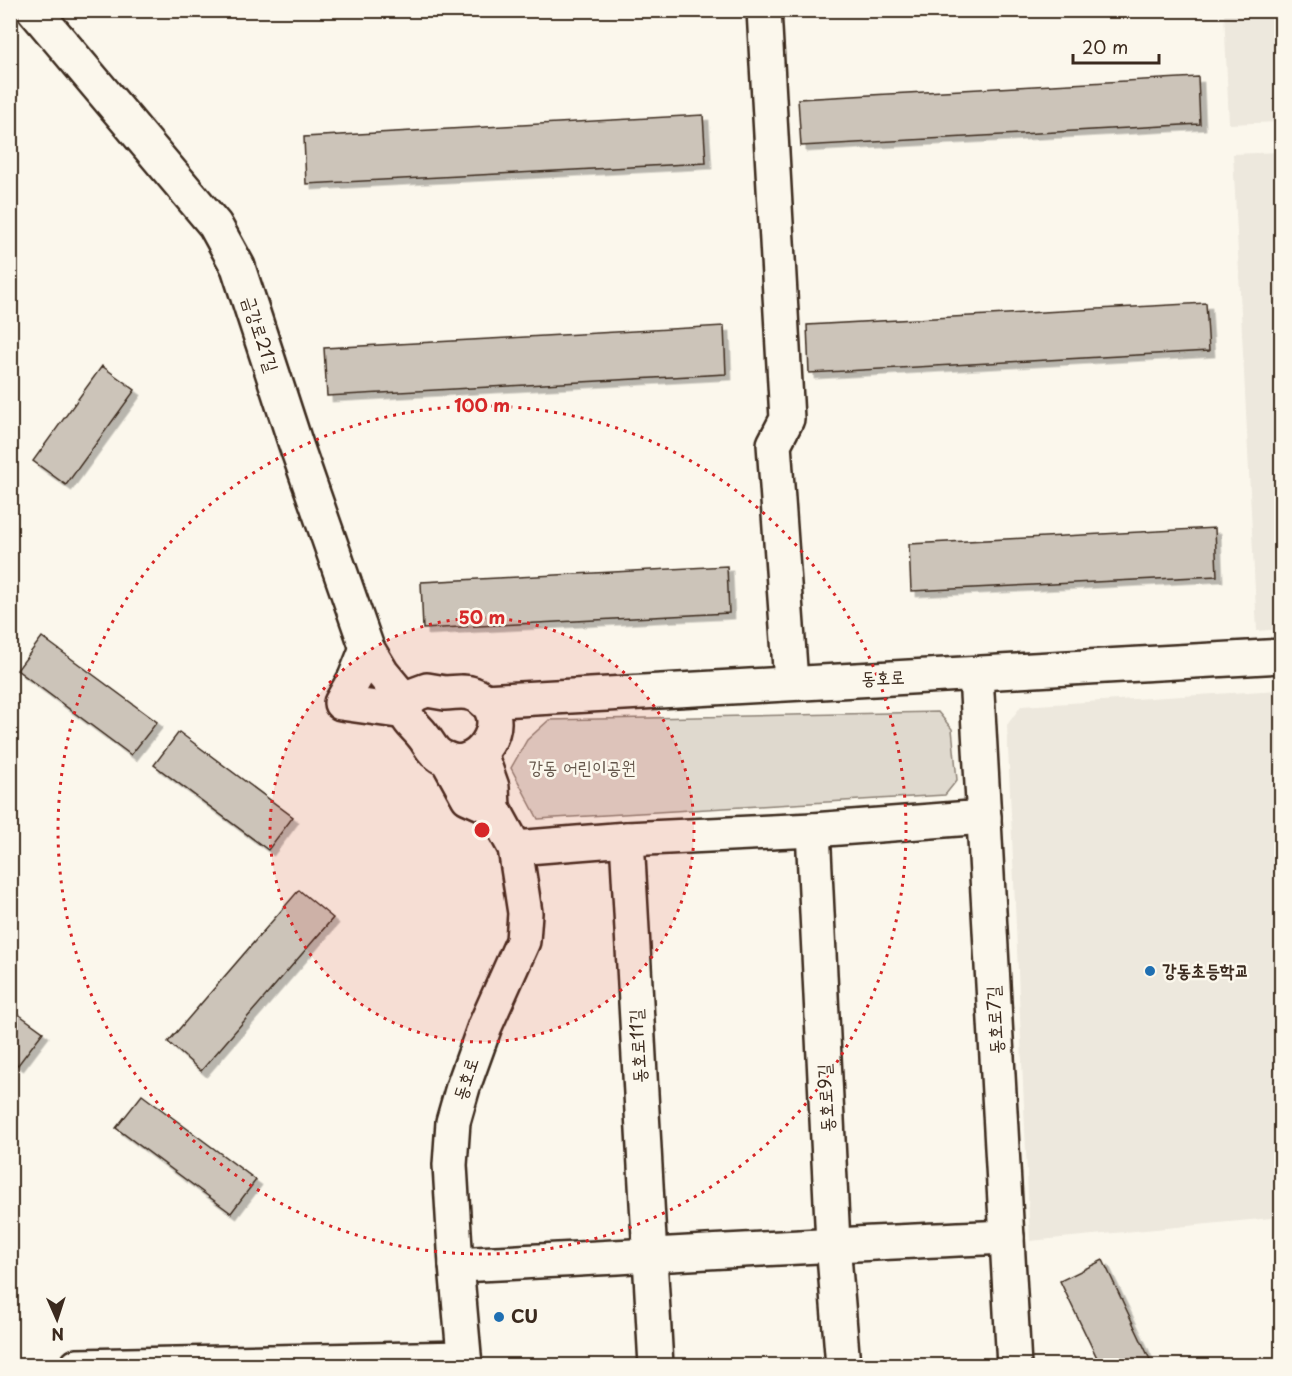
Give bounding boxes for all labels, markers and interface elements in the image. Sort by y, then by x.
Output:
scale bar [1073,27,1158,65]
text: 20 m [1082,33,1128,60]
street label: 금강로21길 [236,292,287,376]
text: 100 m [454,391,510,418]
text: 50 m [459,603,505,630]
street label: 동호로 [861,662,905,691]
park label: 강동 어린이공원 [528,753,636,780]
centre of rings [472,820,492,840]
place label: 강동초등학교 [1162,956,1249,983]
marker: 강동초등학교 [1143,964,1157,978]
street label: 동호로7길 [978,985,1009,1055]
street label: 동호로11길 [621,1008,652,1084]
street label: 동호로 [445,1054,484,1103]
street label: 동호로9길 [809,1063,840,1133]
north arrow [27,1289,87,1349]
place label: CU [511,1302,538,1329]
marker: CU [492,1310,506,1324]
text: N [51,1323,65,1347]

